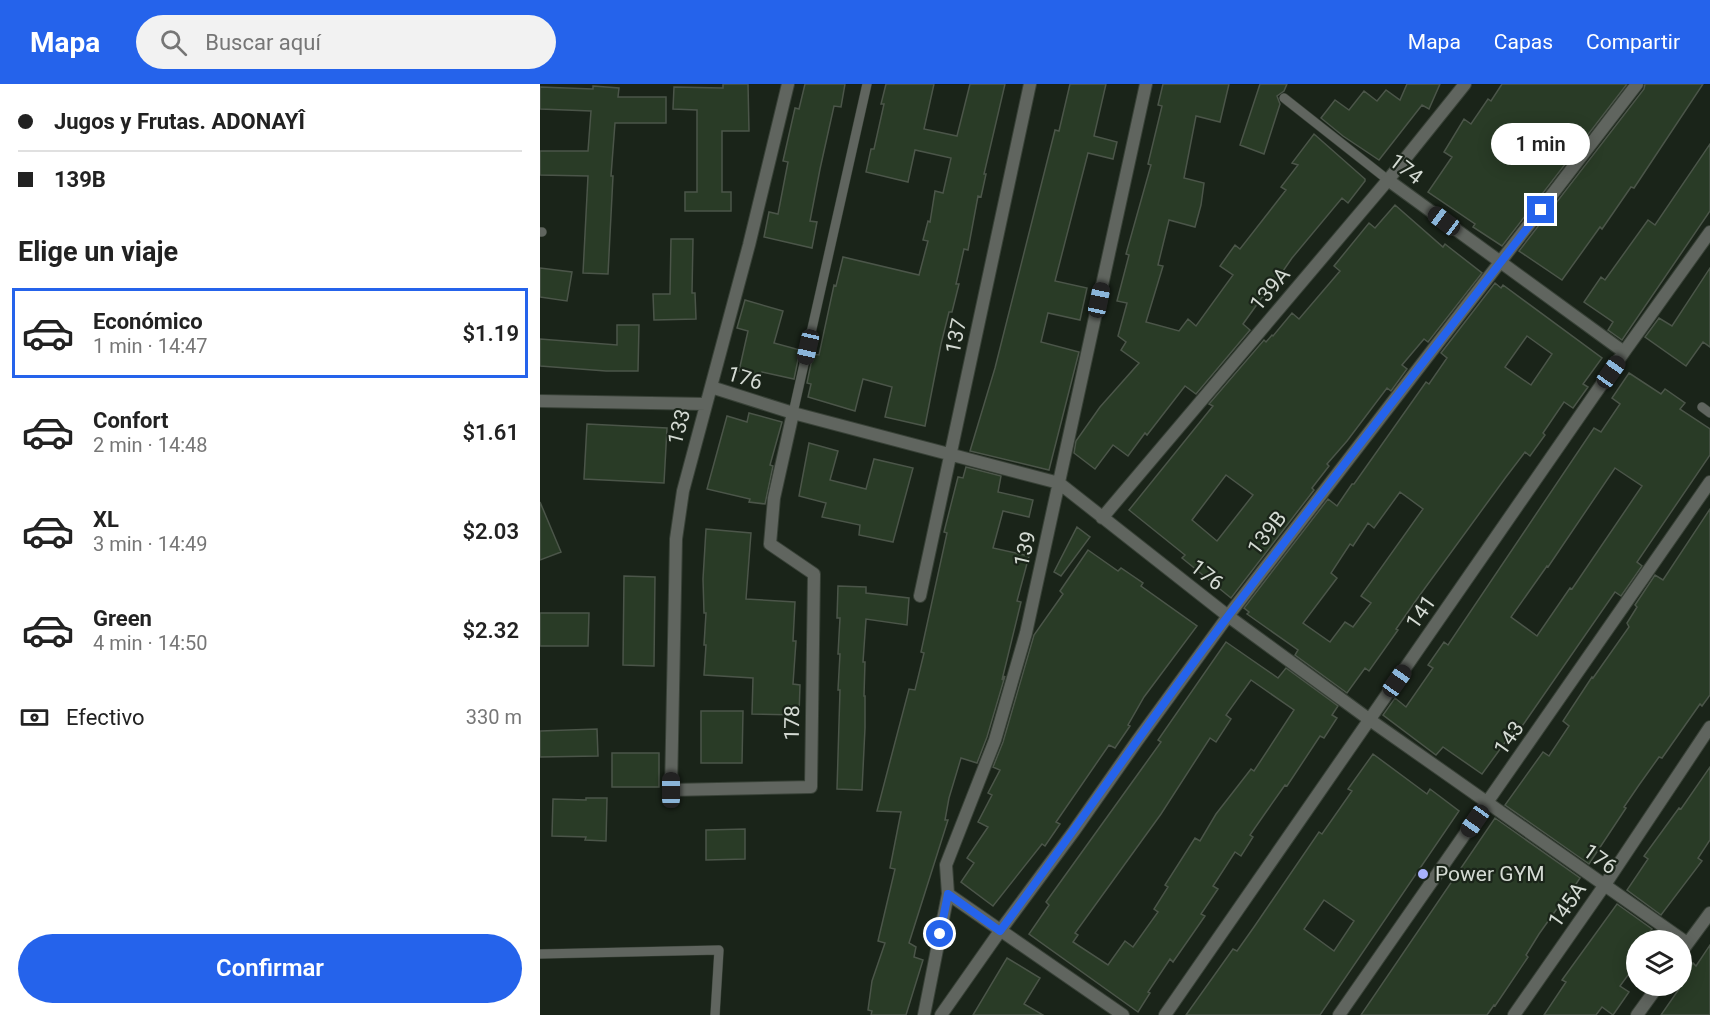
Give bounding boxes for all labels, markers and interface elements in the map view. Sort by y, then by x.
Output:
search box [136,15,556,69]
text: Mapa [30,26,100,59]
icon: search [157,26,190,59]
text: Buscar aquí [205,30,321,55]
text: Mapa [1408,30,1461,54]
text: Capas [1494,30,1553,54]
text: Compartir [1586,30,1680,54]
text: Jugos y Frutas. ADONAYÎ [54,109,305,134]
callout: 1 min [1492,123,1590,165]
text: 1 min [1515,132,1566,156]
street label: 174 [1385,149,1428,189]
text: 139B [54,167,106,192]
route end [1527,196,1554,223]
car [1424,203,1464,239]
text: Elige un viaje [18,236,178,268]
street label: 139A [1245,262,1295,316]
car [1086,281,1112,319]
icon: car [21,306,75,360]
text: Económico [93,309,203,334]
street label: 137 [941,316,971,356]
text: $1.19 [462,321,519,346]
car [795,327,821,367]
text: 1 min · 14:47 [93,334,208,358]
car [1593,352,1629,392]
street label: 176 [725,361,765,395]
icon: car [21,405,75,459]
street label: 133 [663,407,695,447]
text: Confort [93,408,168,433]
text: $1.61 [462,420,519,445]
text: 2 min · 14:48 [93,433,208,457]
icon: car [21,504,75,558]
text: XL [93,507,119,532]
street label: 139B [1243,507,1291,559]
text: $2.03 [462,519,519,544]
street label: 139 [1009,529,1041,569]
text: 3 min · 14:49 [93,532,208,556]
street label: 176 [1186,555,1228,595]
street label: 141 [1401,591,1441,633]
icon: car [21,603,75,657]
text: Green [93,606,152,631]
text: $2.32 [462,618,519,643]
text: 4 min · 14:50 [93,631,208,655]
car [1379,661,1415,701]
icon: cash [18,701,51,734]
text: Efectivo [66,705,144,730]
text: 330 m [466,705,522,729]
street label: 178 [780,705,804,741]
street label: 143 [1489,717,1529,759]
car [662,772,680,808]
car [1457,801,1493,841]
street label: 176 [1579,839,1621,879]
place label: Power GYM [1435,862,1545,886]
marker: Power GYM [1416,867,1430,881]
street label: 145A [1543,878,1591,932]
route start [926,920,953,947]
map controls [1626,930,1692,996]
button: layers [1626,930,1692,996]
button: Confirmar [18,934,522,1003]

